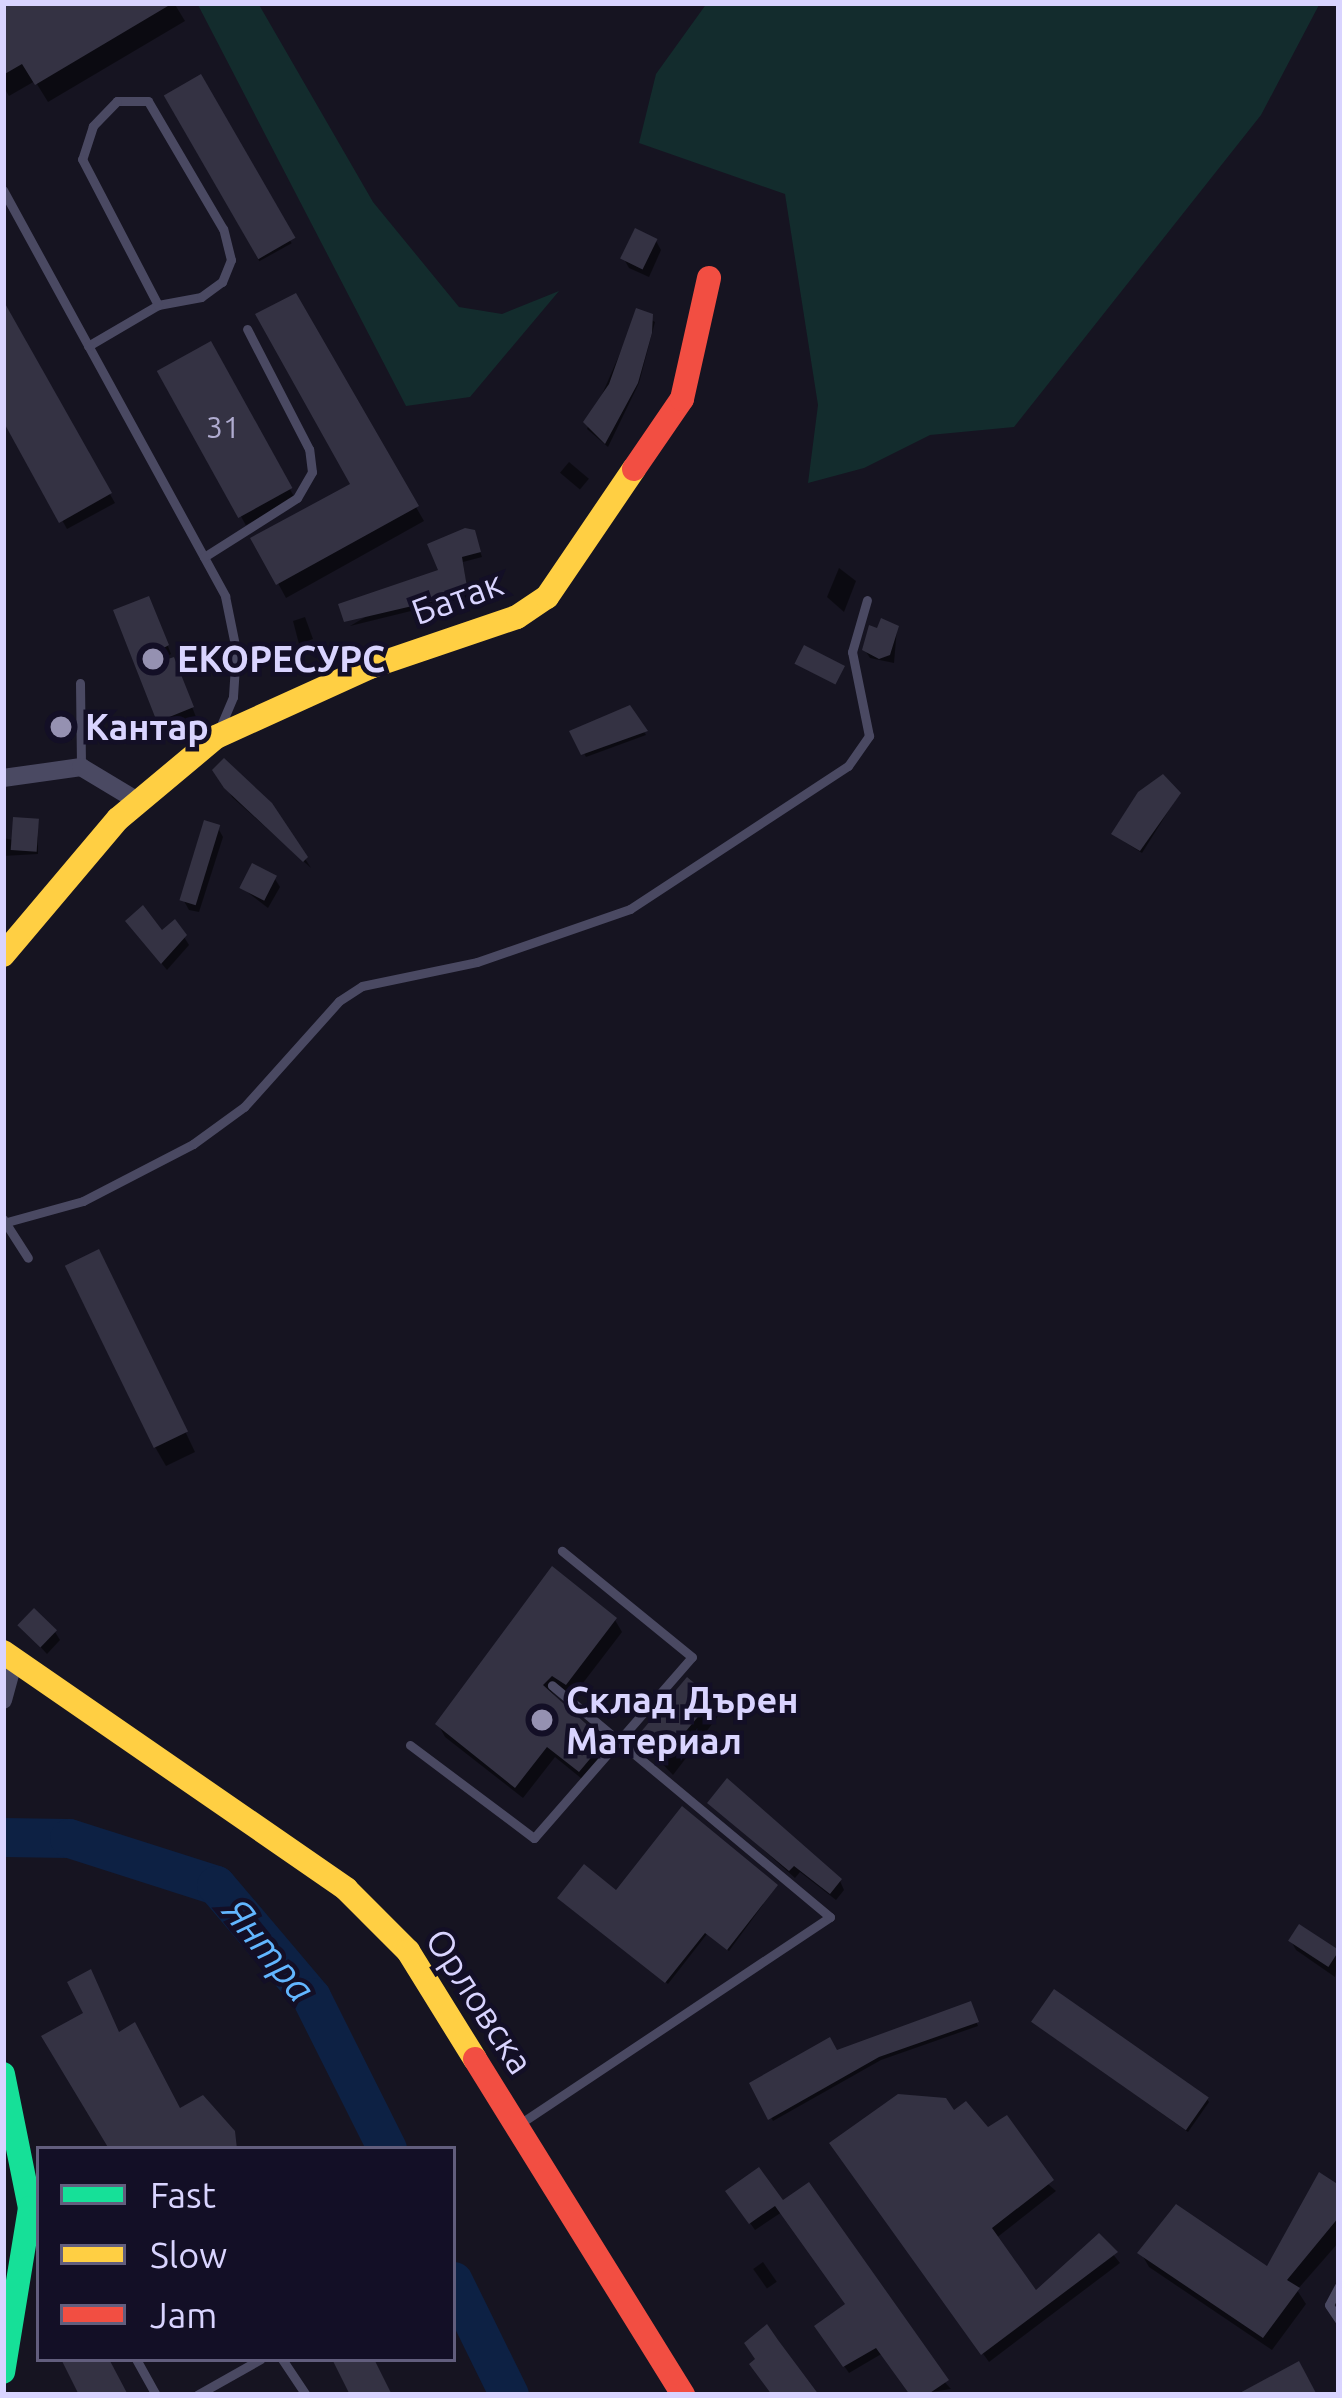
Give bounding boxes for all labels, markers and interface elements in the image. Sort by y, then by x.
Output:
house number: 31 [206,409,240,445]
street label: Батак [406,561,508,633]
place label: ЕКОРЕСУРС [177,637,385,681]
marker: ЕКОРЕСУРС [140,646,166,672]
place label: Кантар [85,705,209,749]
marker: Кантар [48,714,74,740]
place label: Склад Дърен Материал [566,1677,799,1762]
marker: Склад Дърен Материал [529,1707,555,1733]
water label: Янтра [213,1889,325,2011]
street label: Орловска [417,1920,543,2082]
legend [36,2146,456,2362]
text: Fast [150,2174,216,2215]
text: Slow [150,2234,227,2275]
text: Jam [150,2294,217,2335]

